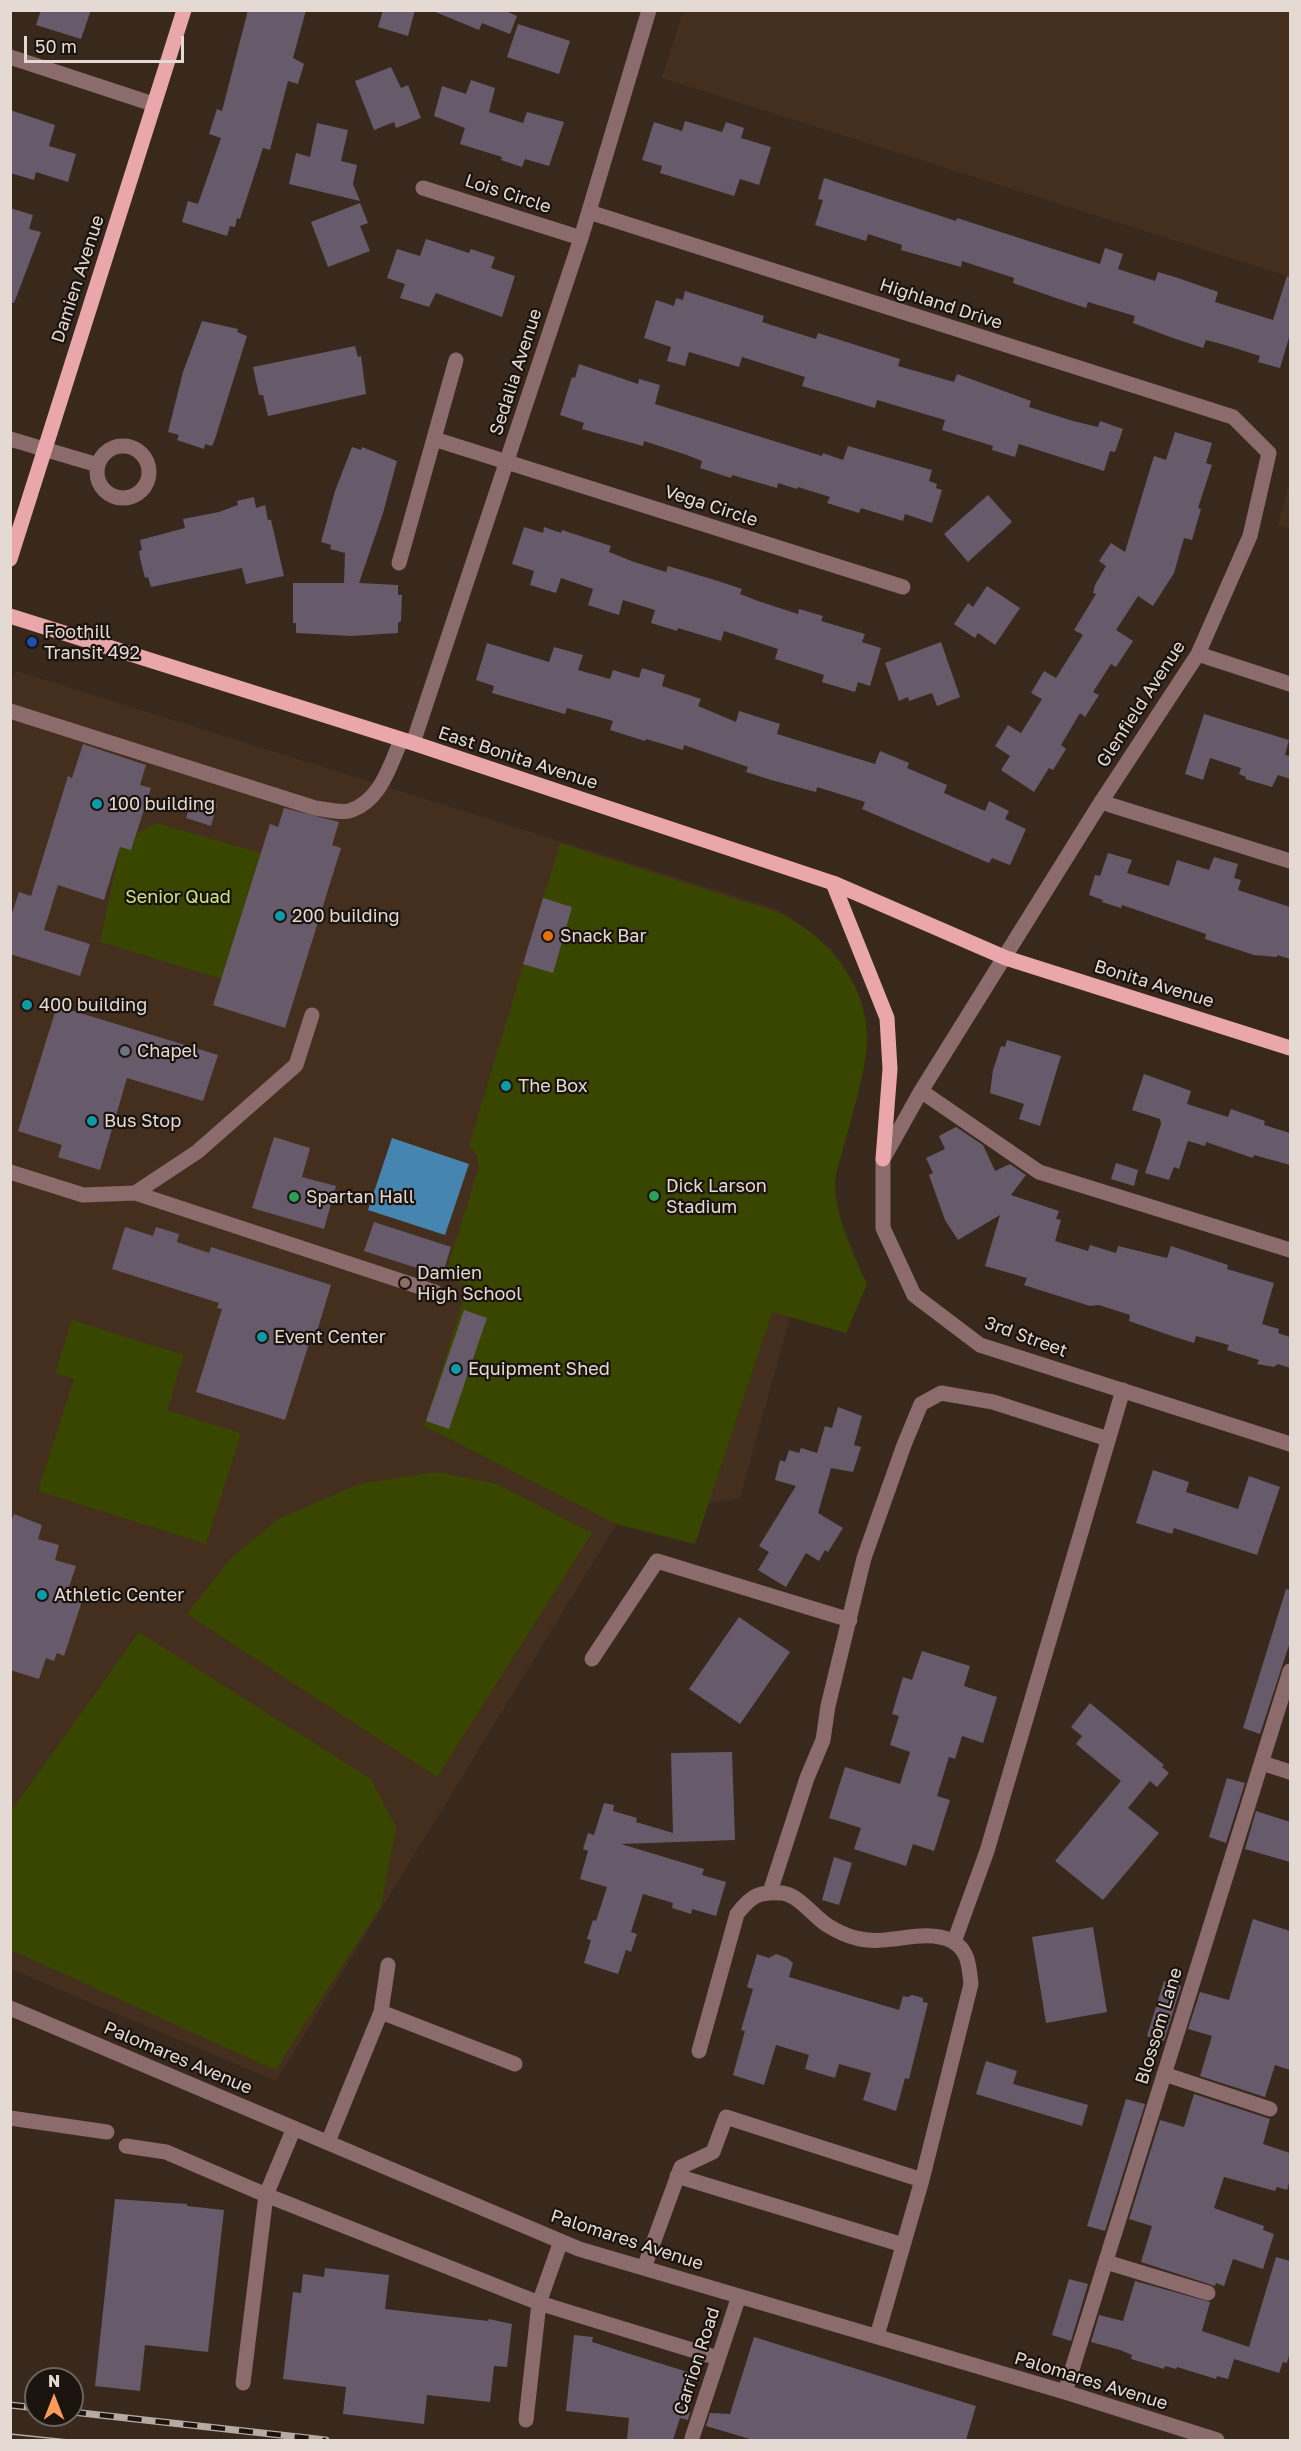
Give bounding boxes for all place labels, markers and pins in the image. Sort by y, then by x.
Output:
place label: Foothill Transit 492 [44,621,140,664]
marker: Foothill Transit 492 [25,635,39,649]
place label: 100 building [109,793,215,815]
marker: 100 building [90,797,104,811]
place label: 200 building [292,905,400,927]
marker: 200 building [273,909,287,923]
place label: Snack Bar [560,925,646,947]
marker: Snack Bar [541,929,555,943]
place label: 400 building [39,994,147,1016]
marker: 400 building [20,998,34,1012]
place label: Chapel [137,1040,198,1062]
marker: Chapel [118,1044,132,1058]
place label: The Box [518,1075,588,1097]
marker: The Box [499,1079,513,1093]
place label: Bus Stop [104,1110,181,1132]
marker: Bus Stop [85,1114,99,1128]
place label: Dick Larson Stadium [666,1175,767,1218]
place label: Spartan Hall [306,1186,414,1208]
marker: Dick Larson Stadium [647,1189,661,1203]
marker: Spartan Hall [287,1190,301,1204]
place label: Damien High School [417,1262,522,1304]
marker: Damien High School [398,1276,412,1290]
place label: Event Center [274,1326,386,1348]
marker: Event Center [255,1330,269,1344]
place label: Equipment Shed [468,1358,610,1380]
marker: Equipment Shed [449,1362,463,1376]
place label: Athletic Center [54,1584,184,1606]
marker: Athletic Center [35,1588,49,1602]

